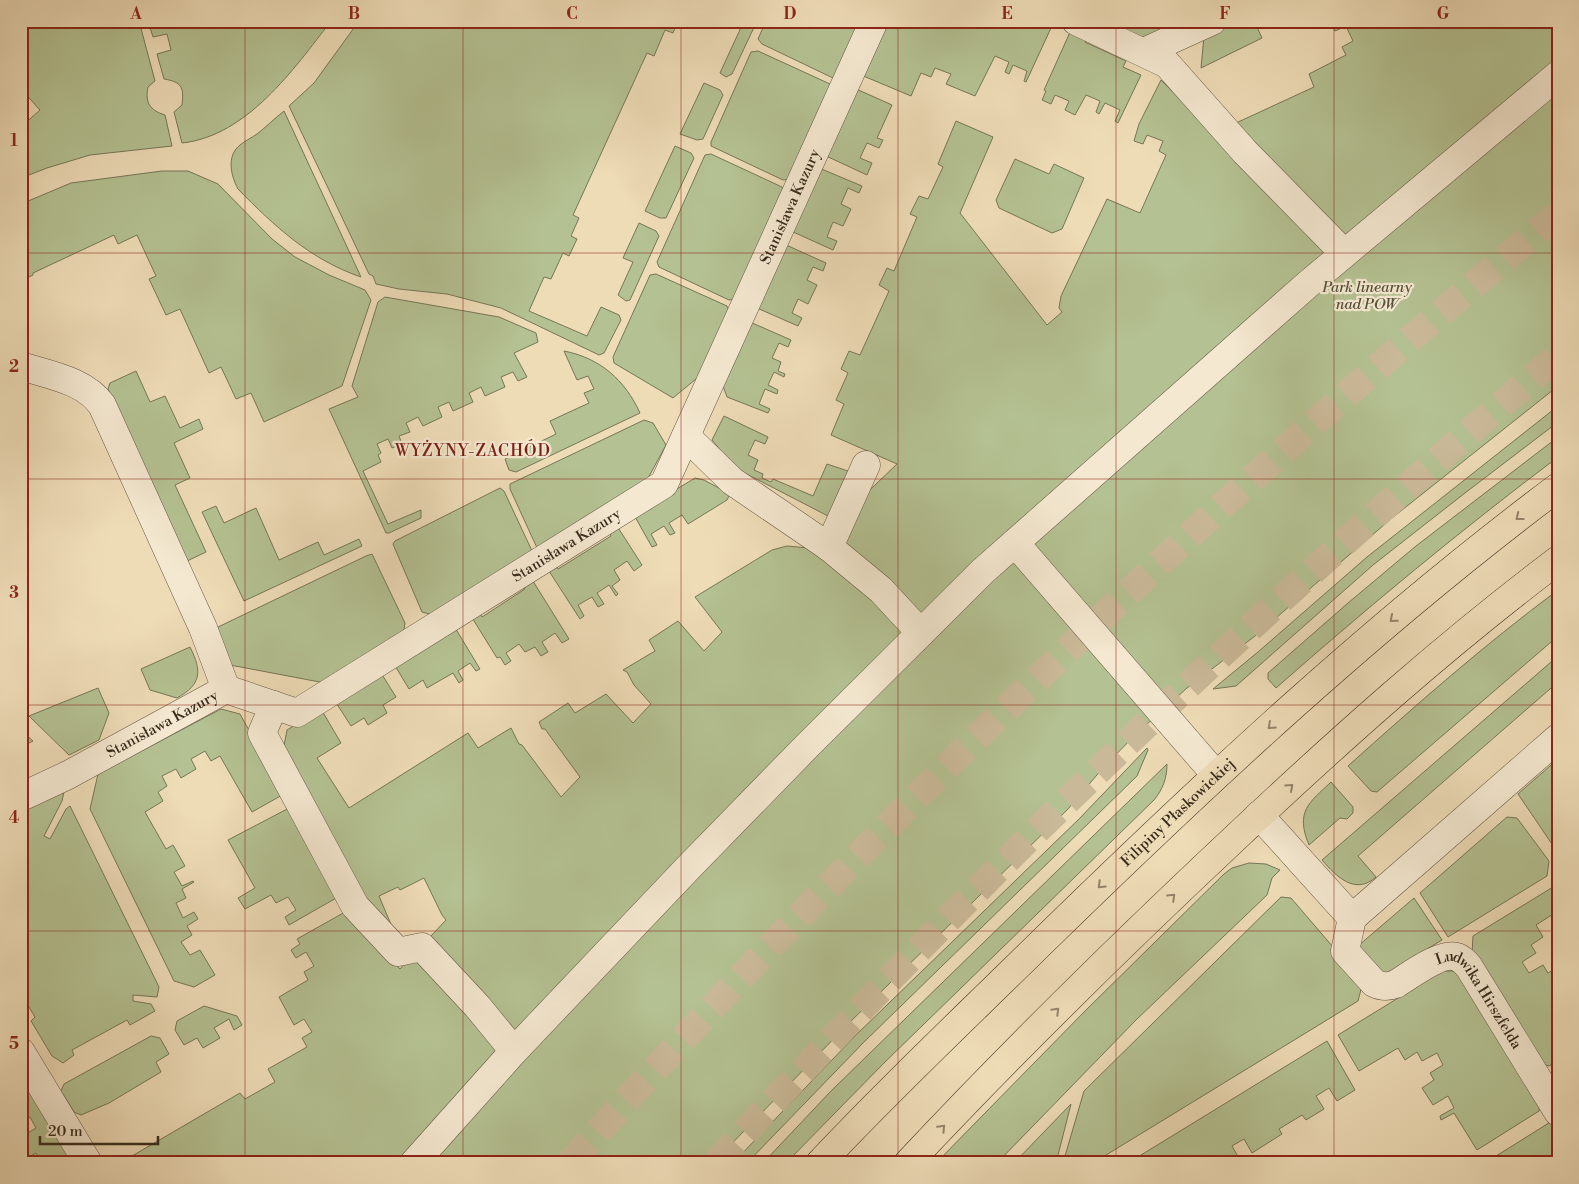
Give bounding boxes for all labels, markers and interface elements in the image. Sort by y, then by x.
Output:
text: A [129,4,142,24]
text: B [348,4,360,24]
text: C [566,4,578,24]
text: D [784,4,797,24]
text: E [1001,4,1013,24]
text: F [1219,4,1231,24]
text: G [1437,4,1450,24]
text: 1 [10,131,18,151]
street label: Stanisława Kazury [756,145,825,267]
park label: Park linearny nad POW [1321,278,1413,314]
text: 2 [9,357,19,377]
district label: WYŻYNY-ZACHÓD [394,439,551,461]
street label: Stanisława Kazury [509,504,625,587]
one-way arrow [1516,511,1525,519]
text: 3 [9,583,19,603]
one-way arrow [1390,613,1399,622]
street label: Stanisława Kazury [103,686,222,762]
one-way arrow [1267,720,1276,729]
street label: Filipiny Płaskowickiej [1117,754,1239,871]
one-way arrow [1285,783,1294,792]
text: 4 [9,808,20,828]
one-way arrow [1098,879,1107,888]
one-way arrow [1166,894,1175,903]
street label: Ludwika Hirszfelda [1433,947,1526,1053]
one-way arrow [1050,1008,1059,1017]
text: 5 [9,1034,19,1054]
scale bar [40,1114,158,1146]
text: 20 m [48,1122,83,1141]
one-way arrow [936,1124,945,1133]

